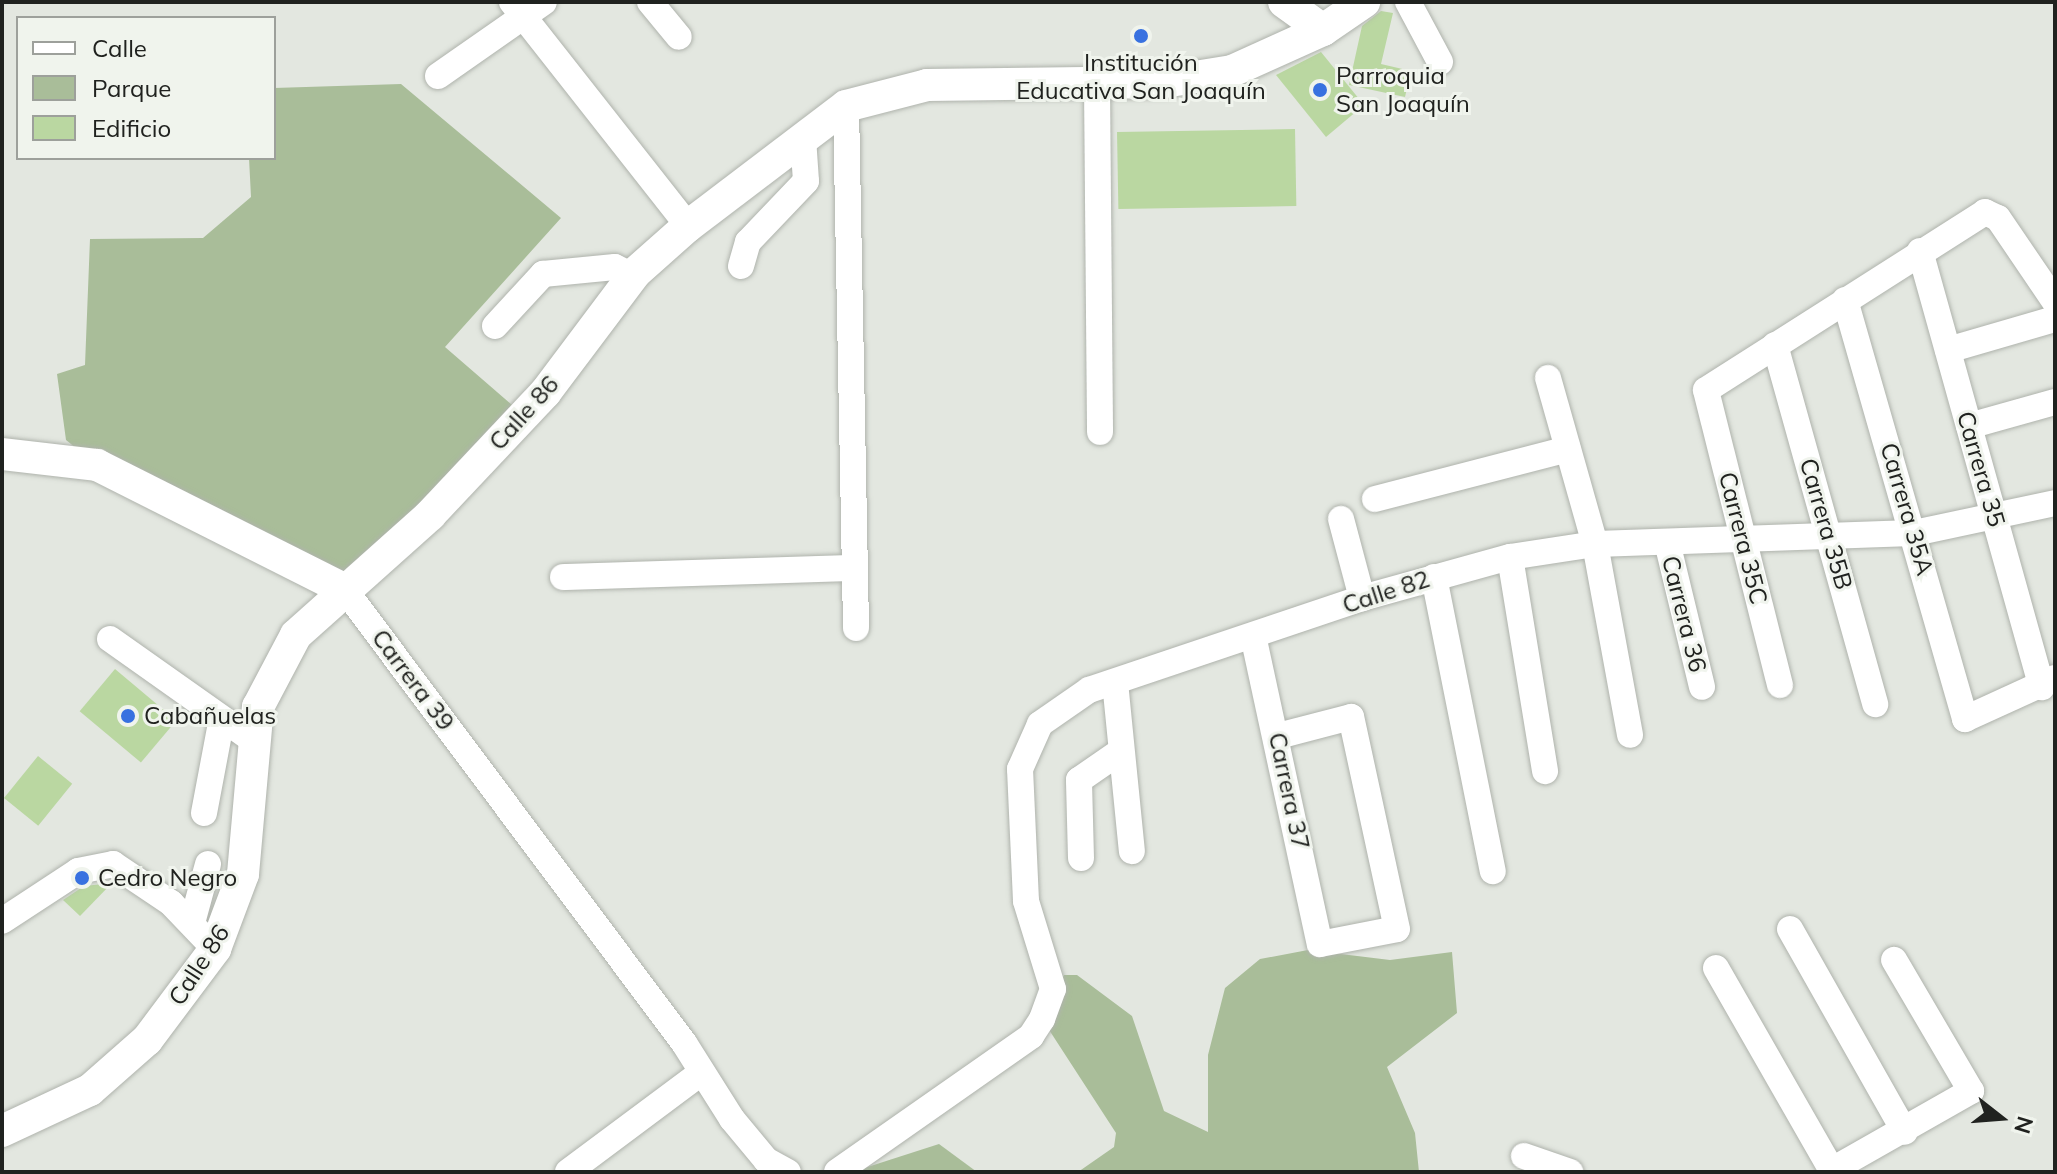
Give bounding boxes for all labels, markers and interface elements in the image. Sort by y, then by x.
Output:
legend [16,16,276,160]
marker: Institución Educativa San Joaquín [1132,27,1150,45]
text: Calle [92,33,147,63]
place label: Institución Educativa San Joaquín [1016,49,1266,105]
place label: Parroquia San Joaquín [1336,62,1470,118]
text: Parque [92,73,171,103]
marker: Parroquia San Joaquín [1311,81,1329,99]
text: Edificio [92,113,171,143]
street label: Calle 86 [483,370,565,456]
street label: Carrera 35 [1951,408,2011,530]
street label: Carrera 35A [1874,439,1940,579]
street label: Carrera 35B [1794,455,1858,593]
street label: Carrera 35C [1713,469,1773,607]
street label: Carrera 36 [1656,553,1712,675]
street label: Calle 82 [1339,564,1433,620]
street label: Carrera 39 [366,624,460,736]
place label: Cabañuelas [144,702,276,730]
marker: Cabañuelas [119,707,137,725]
street label: Carrera 37 [1263,730,1315,852]
place label: Cedro Negro [98,864,237,892]
marker: Cedro Negro [73,869,91,887]
street label: Calle 86 [162,919,236,1011]
north arrow [1961,1078,2041,1158]
text: N [2008,1113,2040,1137]

